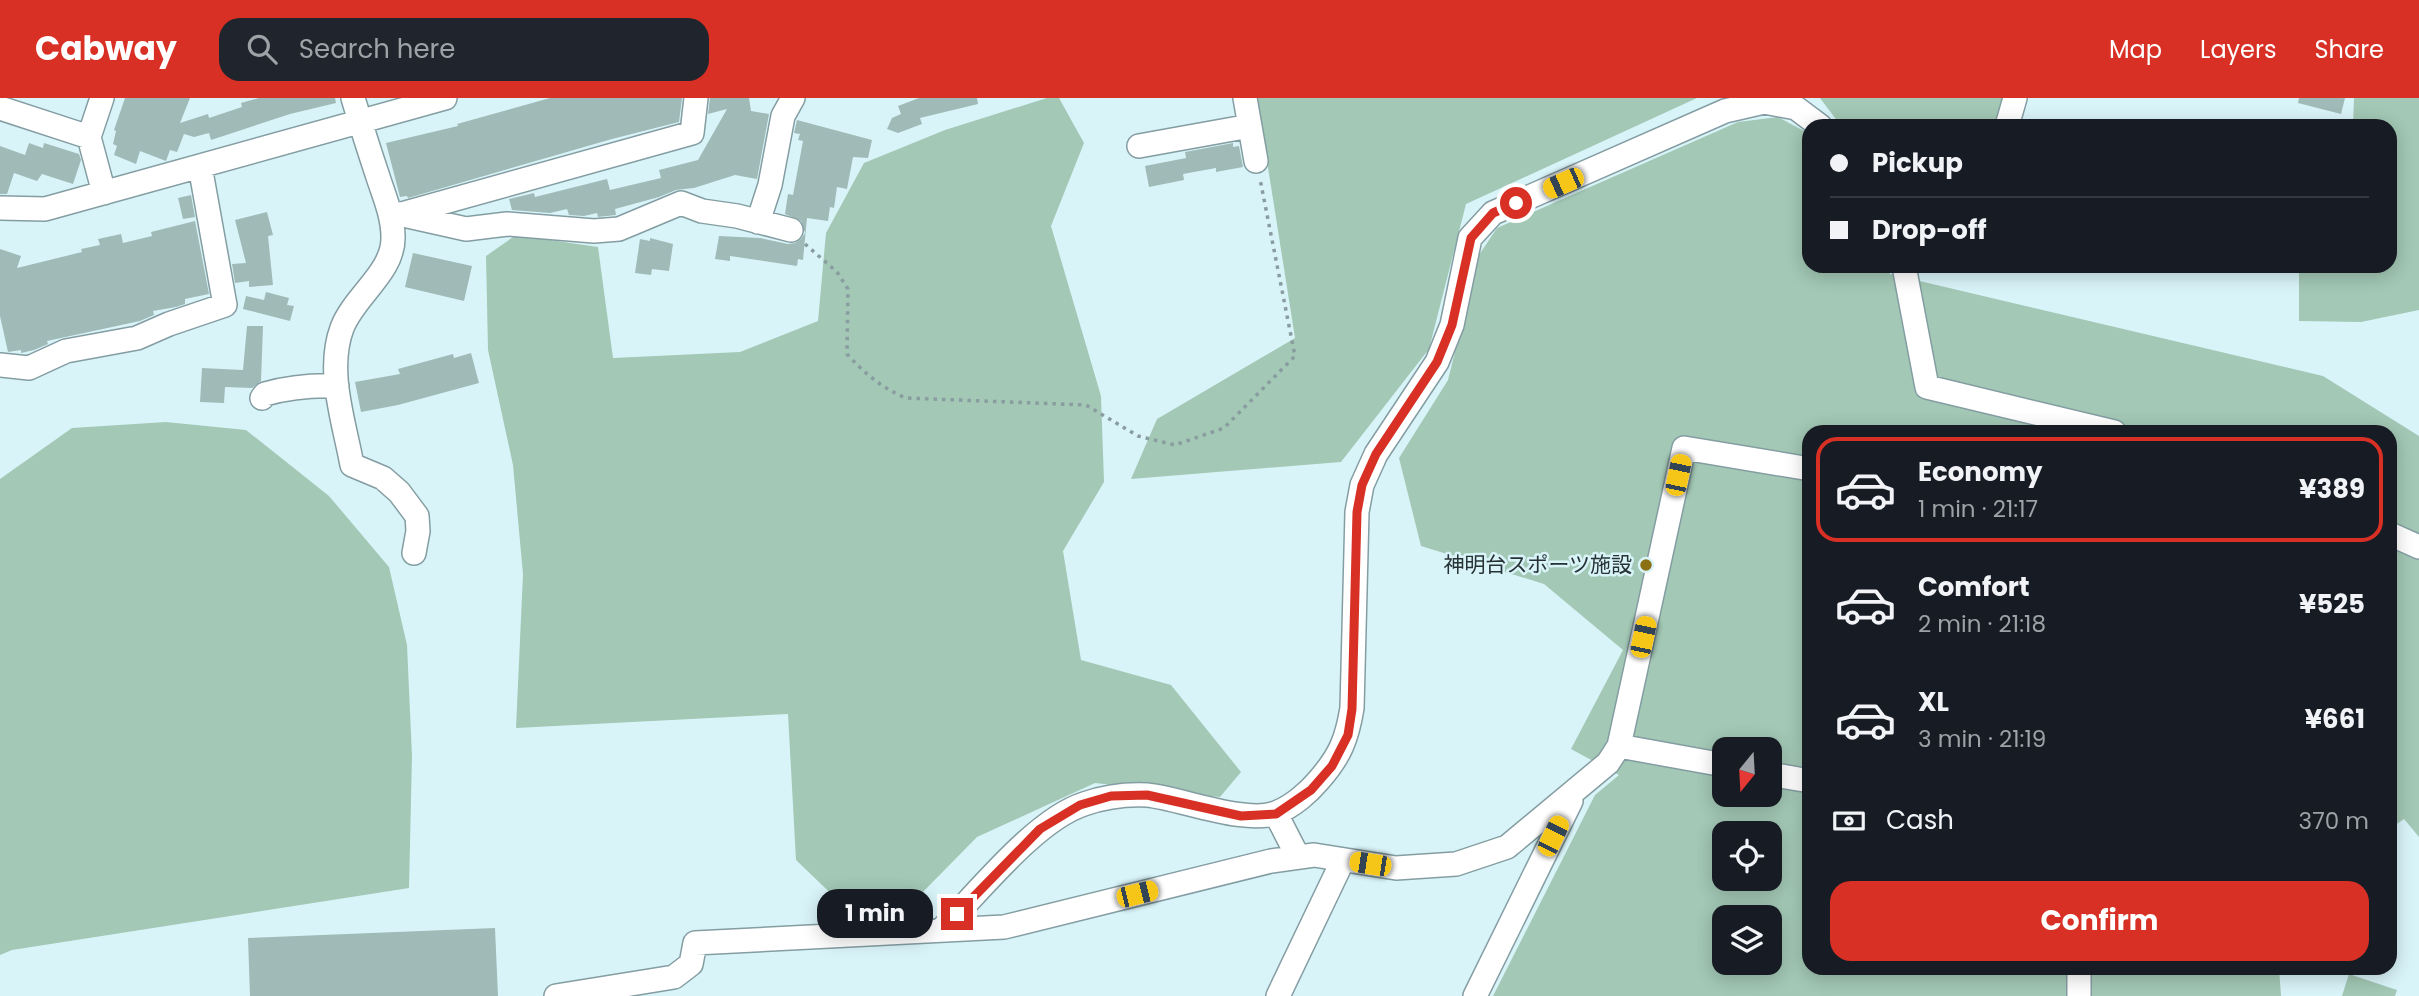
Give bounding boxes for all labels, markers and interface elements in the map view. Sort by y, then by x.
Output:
search box [219,18,709,81]
text: Cabway [35,25,177,72]
icon: search [243,30,281,68]
text: Search here [299,31,455,67]
text: Map [2109,33,2162,66]
text: Layers [2200,33,2276,66]
text: Share [2314,33,2384,66]
text: Pickup [1872,145,1963,181]
car [1540,165,1587,201]
route start [1500,187,1532,219]
text: Drop-off [1872,212,1987,248]
car [1664,452,1693,498]
text: Economy [1918,454,2042,490]
icon: car [1834,458,1897,521]
text: ¥389 [2299,471,2365,507]
text: 1 min · 21:17 [1918,493,2038,525]
place label: 神明台スポーツ施設 [1443,550,1632,579]
marker: 神明台スポーツ施設 [1638,557,1654,573]
text: Comfort [1918,569,2030,605]
icon: car [1834,573,1897,636]
text: ¥525 [2299,586,2365,622]
text: 2 min · 21:18 [1918,608,2046,640]
car [1629,614,1658,660]
text: XL [1918,684,1949,720]
icon: car [1834,688,1897,751]
text: ¥661 [2305,701,2365,737]
text: 3 min · 21:19 [1918,723,2046,755]
north arrow [1712,737,1782,807]
map controls [1712,737,1782,975]
icon: cash [1830,802,1868,840]
text: Cash [1886,802,1954,838]
text: 370 m [2299,805,2369,837]
car [1535,813,1572,859]
button: locate [1712,821,1782,891]
car [1348,850,1393,878]
car [1115,879,1160,909]
button: Confirm [1830,881,2369,961]
callout: 1 min [817,890,932,938]
text: 1 min [845,897,905,929]
route end [941,898,973,930]
button: layers [1712,905,1782,975]

